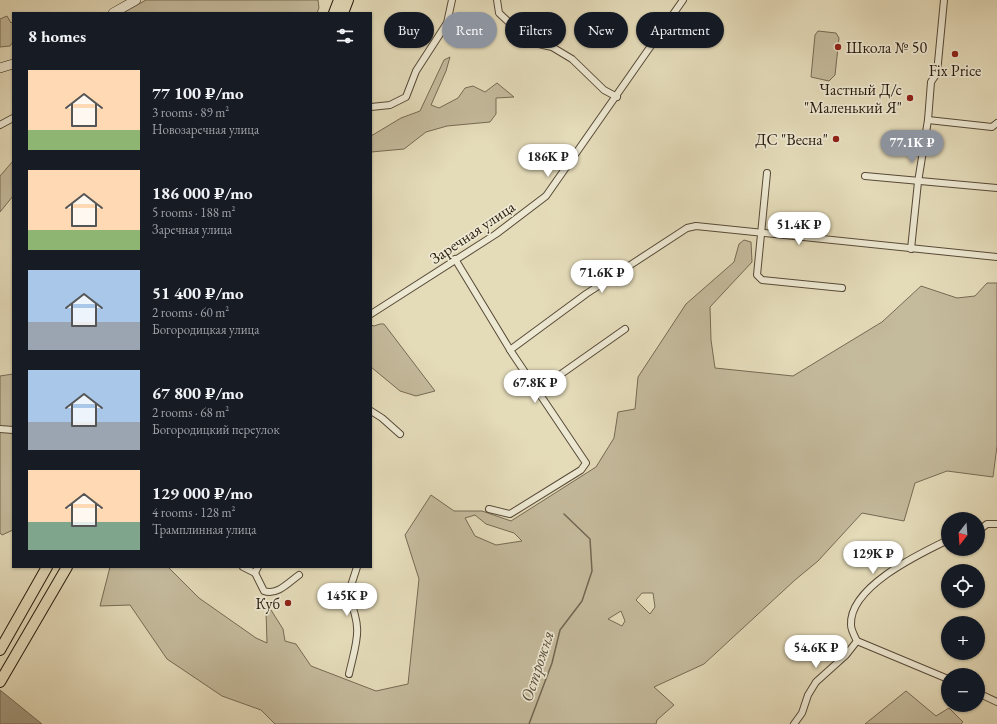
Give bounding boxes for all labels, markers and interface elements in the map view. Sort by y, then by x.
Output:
chip: Buy [384,12,434,48]
chip: Rent [442,12,497,48]
chip: Filters [505,12,566,48]
chip: New [574,12,628,48]
chip: Apartment [636,12,724,48]
text: 8 homes [28,25,86,47]
icon: filters [334,25,356,47]
place label: Школа № 50 [846,37,927,58]
marker: Школа № 50 [833,42,843,52]
marker: Fix Price [950,49,960,59]
place label: Fix Price [929,60,981,81]
place label: Частный Д/с "Маленький Я" [804,79,902,118]
text: 77 100 ₽/mo [152,82,244,104]
icon: home [60,86,108,134]
marker: Частный Д/с "Маленький Я" [905,93,915,103]
text: 3 rooms · 89 m² [152,104,229,121]
text: Новозаречная улица [152,121,259,138]
place label: ДС "Весна" [755,129,828,150]
pin: 77.1K ₽ [875,130,949,164]
marker: ДС "Весна" [831,134,841,144]
text: 77.1K ₽ [890,134,934,151]
pin: 186K ₽ [515,144,581,178]
text: 186K ₽ [527,148,569,165]
text: 186 000 ₽/mo [152,182,253,204]
icon: home [60,186,108,234]
street label: Заречная улица [425,196,520,269]
text: 5 rooms · 188 m² [152,204,236,221]
pin: 51.4K ₽ [762,212,836,246]
text: 51.4K ₽ [777,216,821,233]
text: Заречная улица [152,221,232,238]
pin: 71.6K ₽ [565,260,639,294]
text: 71.6K ₽ [580,264,624,281]
text: 51 400 ₽/mo [152,282,244,304]
icon: home [60,286,108,334]
text: 2 rooms · 60 m² [152,304,229,321]
text: Богородицкая улица [152,321,259,338]
pin: 67.8K ₽ [498,370,572,404]
text: 67.8K ₽ [513,374,557,391]
text: 67 800 ₽/mo [152,382,244,404]
icon: home [60,386,108,434]
text: 2 rooms · 68 m² [152,404,229,421]
text: Богородицкий переулок [152,421,280,438]
text: 129 000 ₽/mo [152,482,253,504]
icon: home [60,486,108,534]
text: 4 rooms · 128 m² [152,504,236,521]
north arrow [941,512,985,556]
map controls [941,512,985,712]
text: Трамплинная улица [152,521,256,538]
pin: 129K ₽ [840,541,906,575]
text: 129K ₽ [852,545,894,562]
button: locate [941,564,985,608]
pin: 145K ₽ [314,583,380,617]
text: 145K ₽ [326,587,368,604]
place label: Куб [255,593,280,614]
marker: Куб [283,598,293,608]
button: + [941,616,985,660]
water label: Острожня [515,628,559,704]
pin: 54.6K ₽ [779,635,853,669]
text: 54.6K ₽ [794,639,838,656]
button: − [941,668,985,712]

